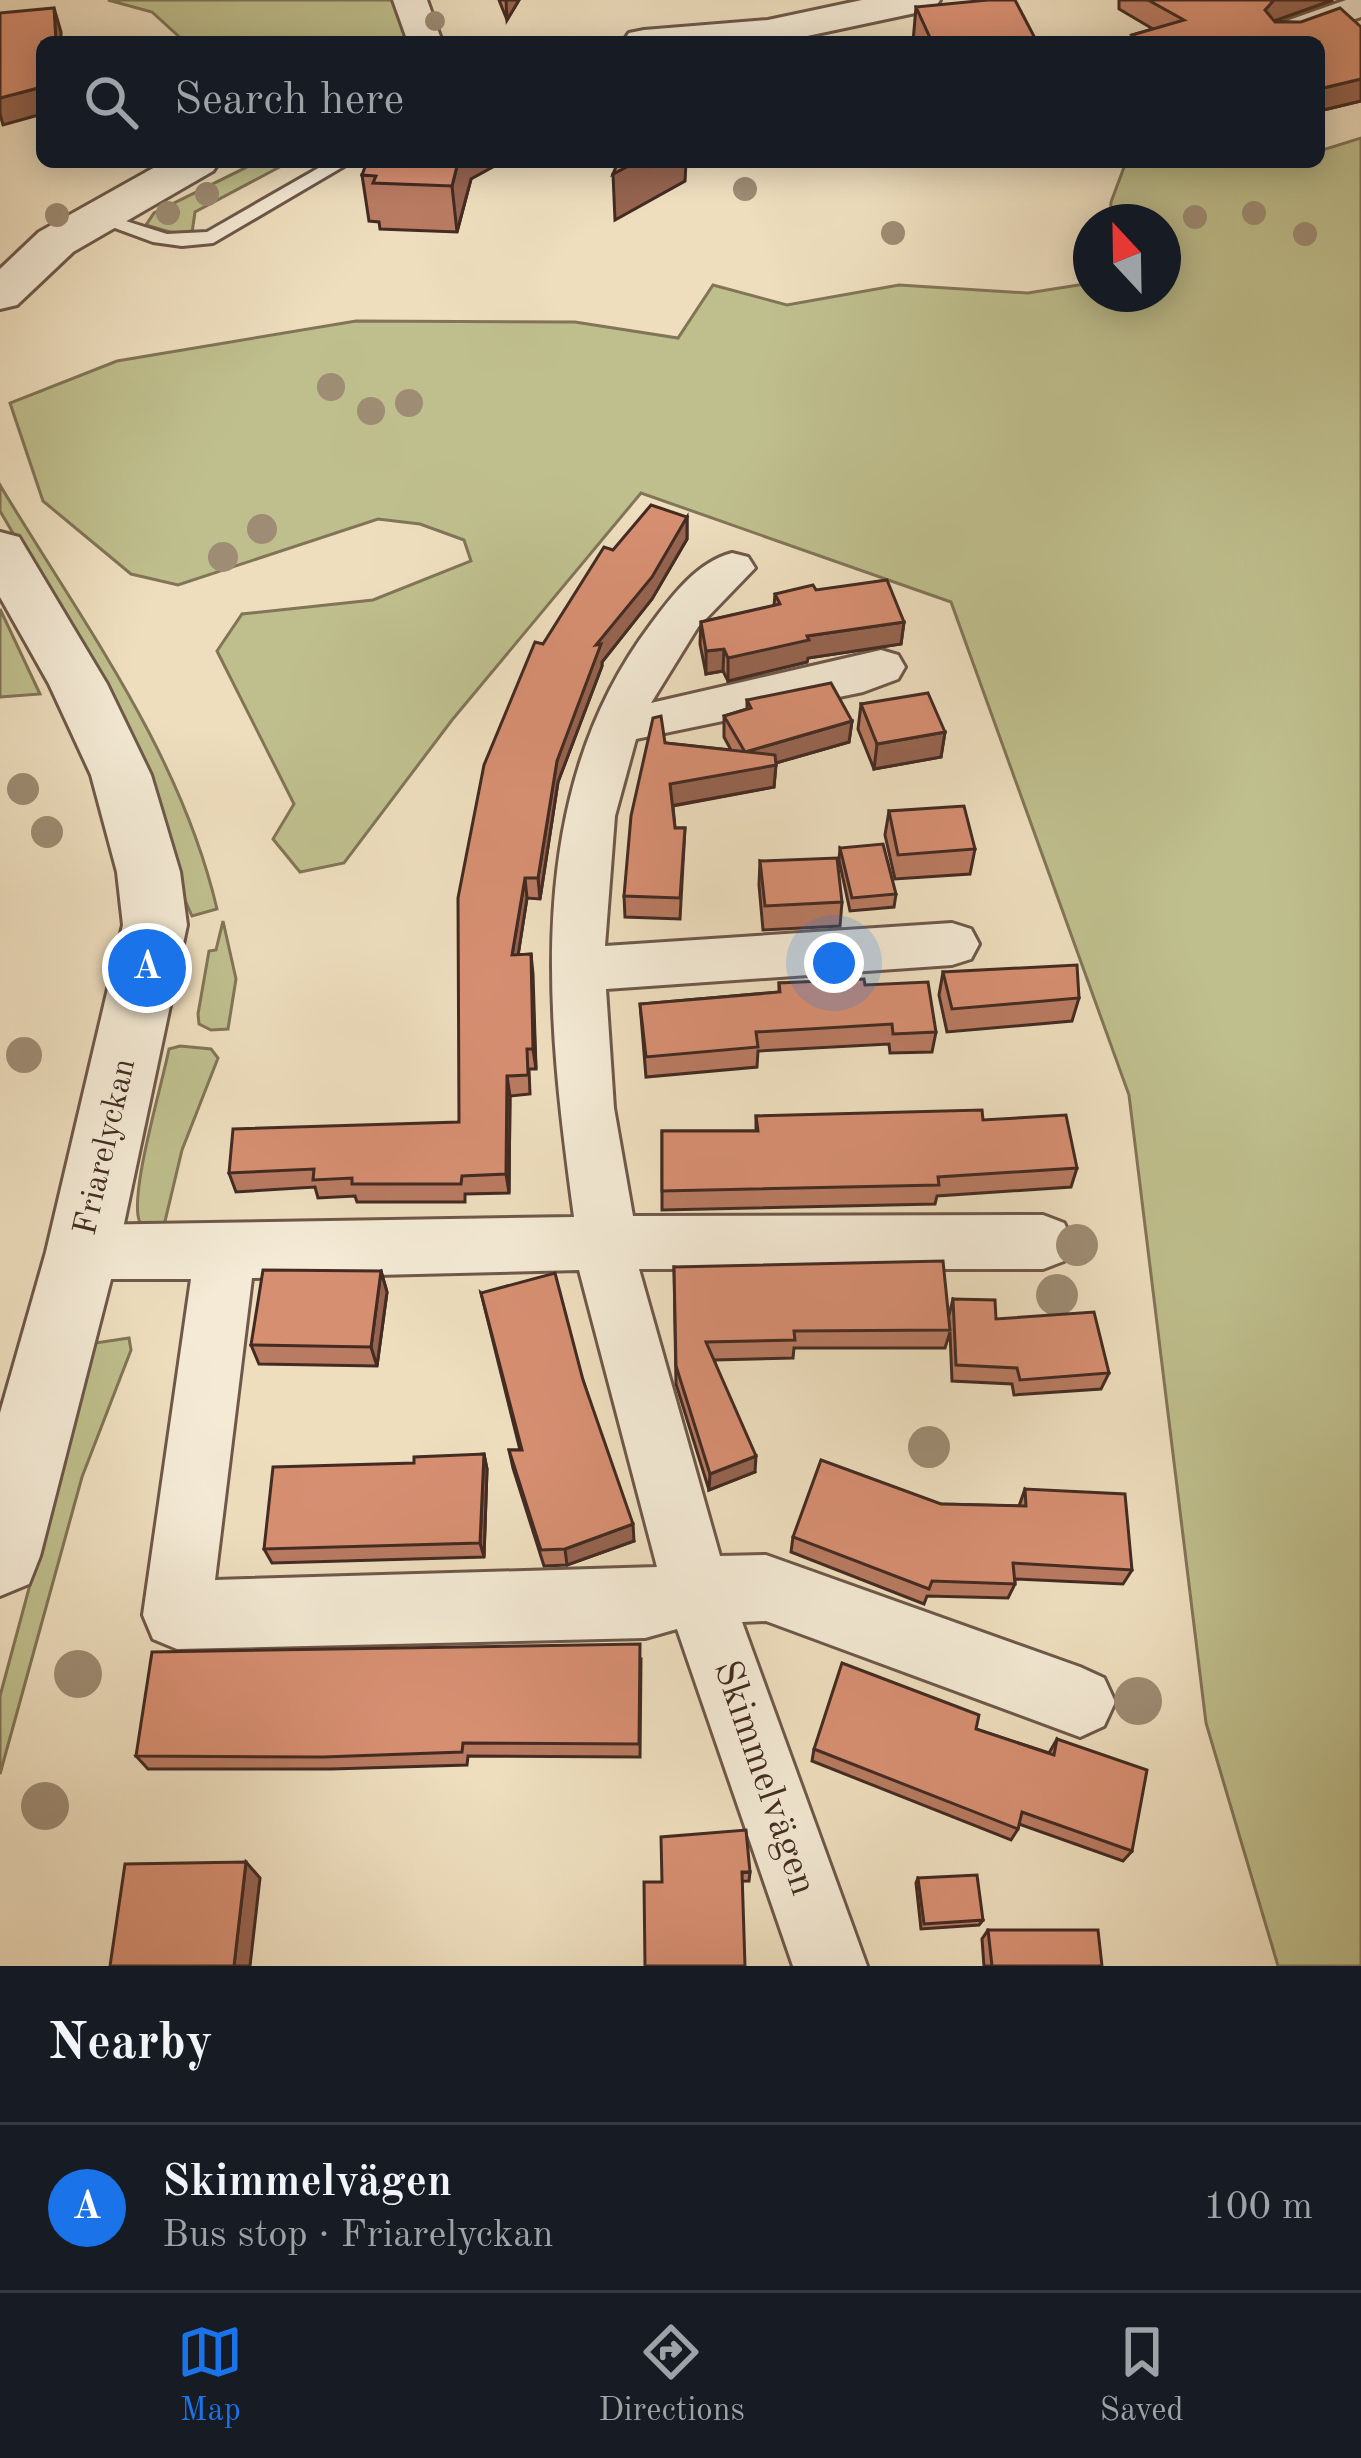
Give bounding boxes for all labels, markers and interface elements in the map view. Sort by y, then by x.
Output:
search box [36,36,1325,168]
icon: search [78,69,144,135]
text: Search here [174,79,404,124]
north arrow [1073,204,1181,312]
pin: A [108,923,186,1013]
your location [804,933,864,993]
street label: Friarelyckan [70,1055,142,1239]
street label: Skimmelvägen [706,1656,822,1900]
text: Nearby [48,2019,213,2070]
text: Skimmelvägen [162,2161,452,2206]
text: A [72,2188,102,2227]
text: 100 m [1203,2188,1313,2227]
text: Bus stop · Friarelyckan [162,2216,553,2255]
tab: Map [177,2319,243,2432]
tab: Directions [598,2319,745,2432]
tab: Saved [1100,2319,1184,2432]

